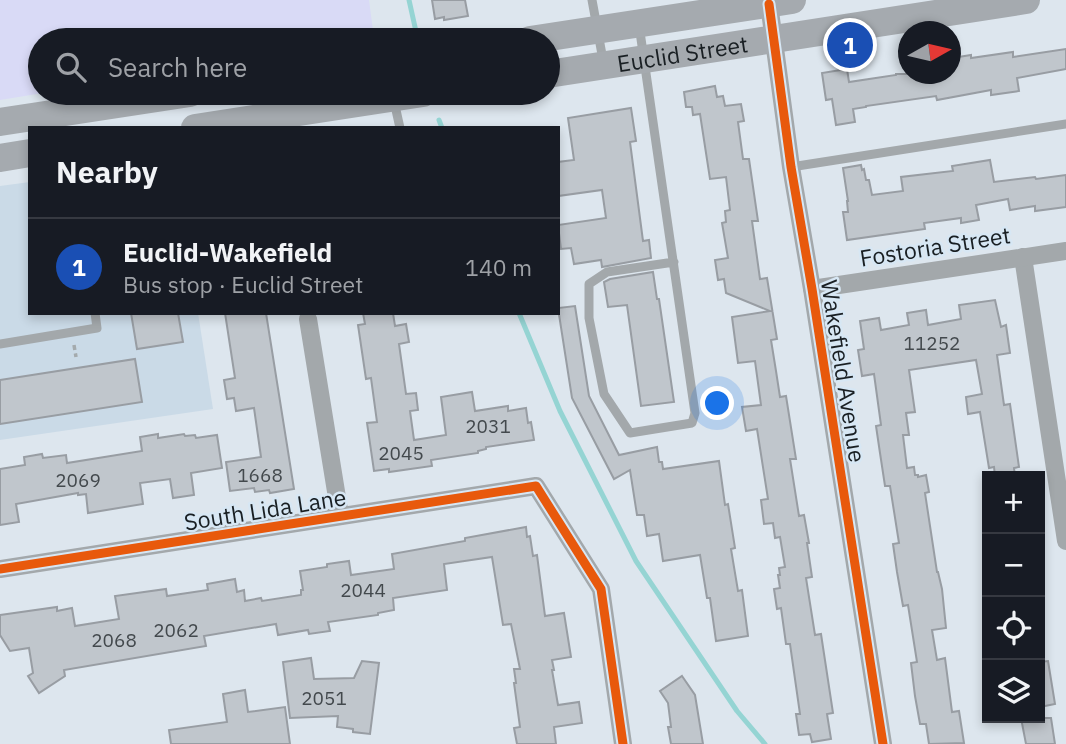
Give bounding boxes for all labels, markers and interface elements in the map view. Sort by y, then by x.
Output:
pin: 1 [827,19,873,71]
north arrow [898,21,961,84]
search box [28,28,560,105]
street label: Euclid Street [615,28,750,78]
icon: search [52,48,90,86]
text: Search here [108,50,247,84]
text: Nearby [56,152,158,191]
street label: Fostoria Street [858,219,1012,273]
text: Euclid-Wakefield [123,235,332,269]
text: 1 [72,252,86,282]
text: 140 m [465,252,532,282]
text: Bus stop · Euclid Street [123,269,363,299]
street label: Wakefield Avenue [815,278,873,464]
house number: 11252 [903,331,961,355]
your location [700,386,734,420]
house number: 2031 [465,414,511,438]
house number: 2045 [378,441,424,465]
house number: 1668 [237,463,283,487]
house number: 2069 [55,468,101,492]
map controls [982,471,1045,723]
button: + [982,471,1045,534]
street label: South Lida Lane [182,481,348,537]
button: − [982,534,1045,597]
house number: 2044 [340,578,386,602]
button: locate [982,597,1045,660]
house number: 2062 [153,618,199,642]
house number: 2068 [91,628,137,652]
button: layers [982,660,1045,723]
house number: 2051 [301,686,347,710]

